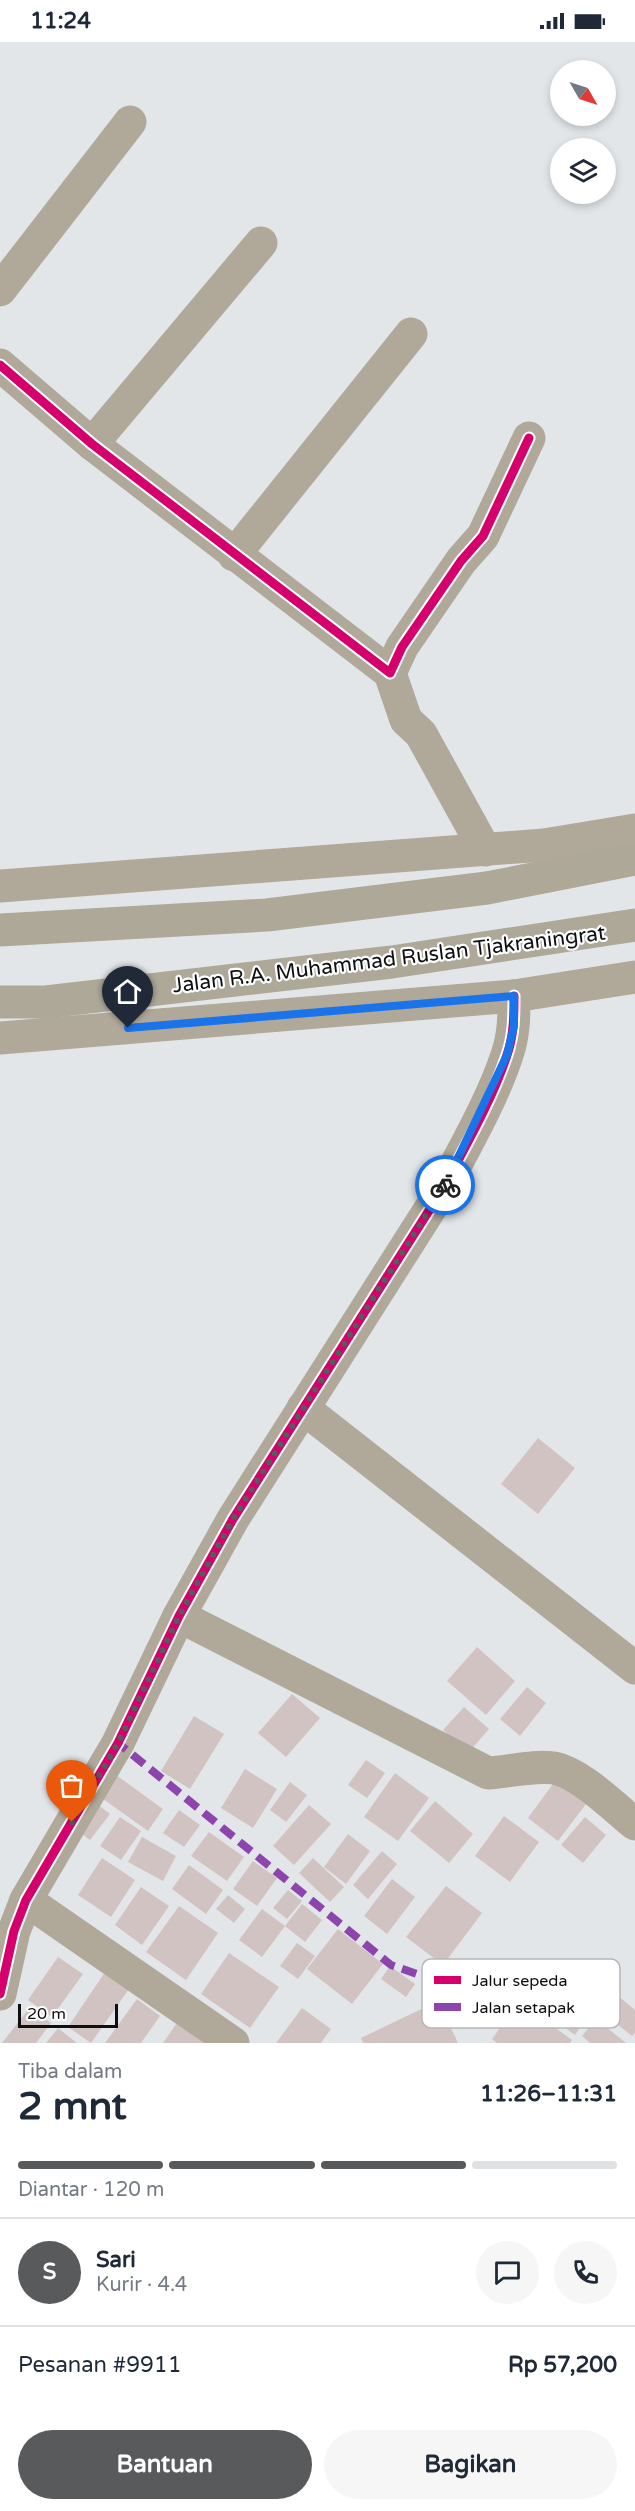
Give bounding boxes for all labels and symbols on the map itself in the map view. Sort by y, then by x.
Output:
north arrow [550,60,616,126]
street label: Jalan R.A. Muhammad Ruslan Tjakraningrat [171,921,607,998]
pin [102,966,153,1028]
courier [415,1155,475,1215]
pin [46,1760,97,1822]
legend [422,1959,620,2028]
text: Jalur sepeda [472,1971,567,1991]
text: Jalan setapak [472,1998,575,2018]
scale bar [18,2001,118,2028]

